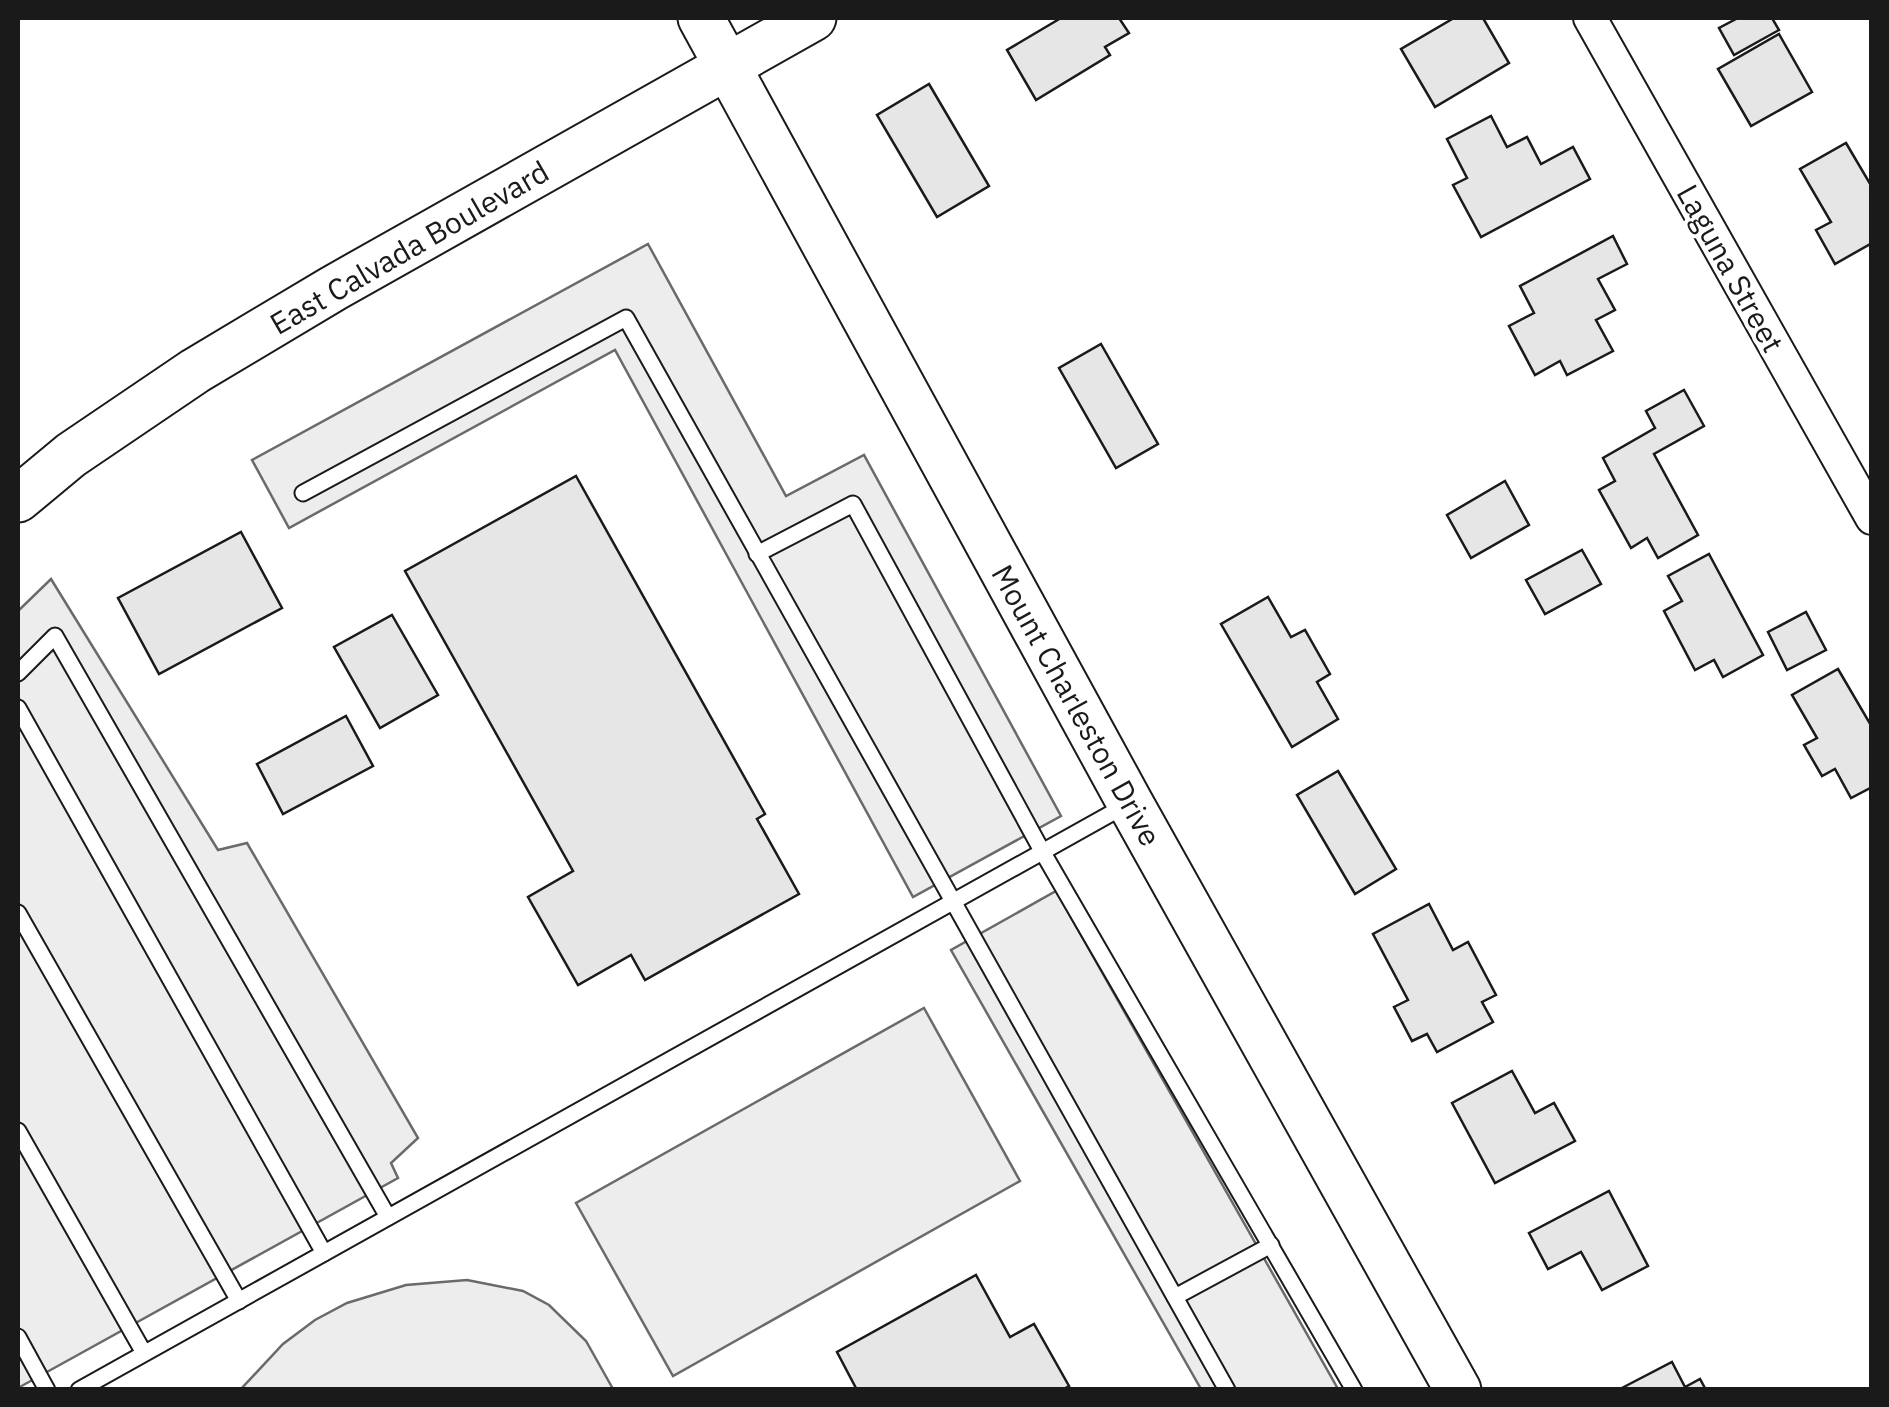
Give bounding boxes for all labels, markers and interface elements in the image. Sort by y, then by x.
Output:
street label: East Calvada Boulevard [263,151,555,343]
street label: Laguna Street [1669,177,1793,359]
street label: Mount Charleston Drive [983,558,1171,852]

